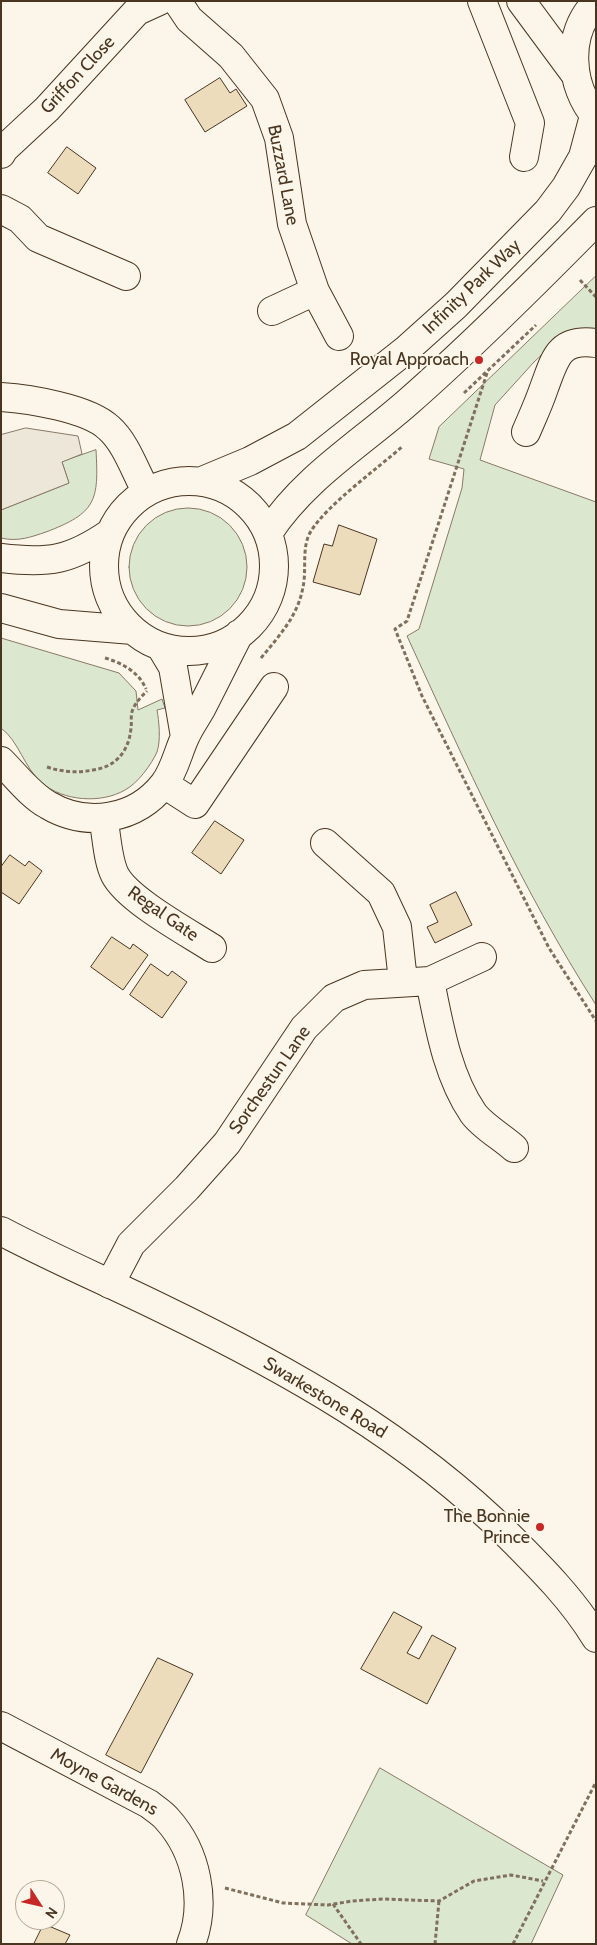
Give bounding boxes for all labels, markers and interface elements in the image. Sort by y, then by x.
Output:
street label: Griffon Close [36,31,120,119]
street label: Buzzard Lane [263,123,303,227]
street label: Infinity Park Way [419,235,525,339]
place label: Royal Approach [350,349,469,371]
marker: Royal Approach [473,354,485,366]
street label: Regal Gate [123,882,203,946]
street label: Sorchestun Lane [225,1022,315,1138]
street label: Swarkestone Road [259,1353,391,1443]
place label: The Bonnie Prince [444,1506,530,1548]
marker: The Bonnie Prince [534,1521,546,1533]
street label: Moyne Gardens [47,1744,161,1820]
north arrow [15,1880,65,1930]
text: N [41,1904,62,1922]

